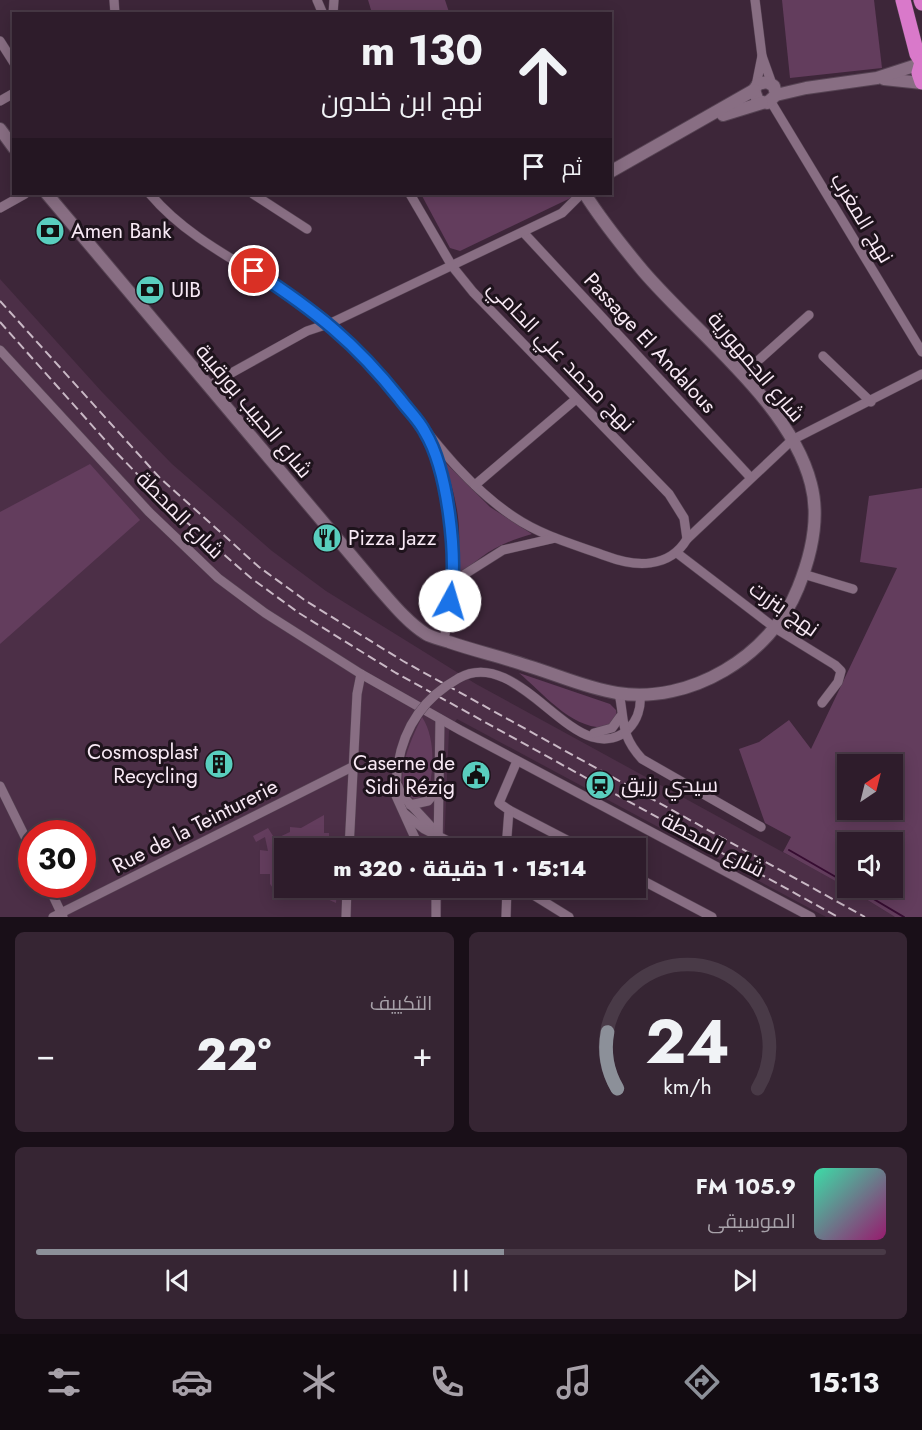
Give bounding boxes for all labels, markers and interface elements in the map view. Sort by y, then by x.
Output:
text: 130 m [361,20,483,81]
icon: ahead [504,36,582,114]
text: نهج ابن خلدون [321,82,483,121]
icon: arrive [517,150,550,183]
text: ثم [562,151,582,183]
street label: نهج المغرب [823,167,901,269]
bank icon: Amen Bank [34,215,66,247]
place label: Amen Bank [71,216,172,246]
pin [228,245,279,296]
icon: arrive [237,254,270,287]
street label: Passage El Andalous [577,266,723,420]
bank icon: UIB [134,274,166,306]
street label: نهج محمد علي الحامي [480,274,641,439]
place label: UIB [171,275,201,305]
street label: شارع الجمهورية [701,305,811,429]
street label: شارع الحبيب بورقيبة [189,337,319,485]
street label: شارع المحطة [129,464,231,566]
restaurant icon: Pizza Jazz [311,522,343,554]
place label: Pizza Jazz [348,523,437,553]
position arrow [418,569,482,633]
street label: نهج بنزرت [743,574,825,644]
place label: Cosmosplast Recycling [87,737,198,791]
building icon: Cosmosplast Recycling [203,748,235,780]
place label: Caserne de Sidi Rézig [353,748,455,802]
north arrow [837,754,903,820]
map controls [837,754,903,898]
public building icon: Caserne de Sidi Rézig [460,759,492,791]
station icon: سيدي رزيق [584,769,616,801]
place label: سيدي رزيق [621,770,718,801]
street label: Rue de la Teinturerie [107,771,283,881]
street label: شارع المحطة [656,805,770,885]
speed limit sign: 30 [18,820,96,898]
button: sound [837,832,903,898]
text: 15:14 · 1 دقيقة · 320 m [333,852,587,884]
text: التكييف [370,989,433,1018]
text: 24 [646,996,730,1086]
text: 22° [196,1022,271,1087]
text: − [36,1031,55,1078]
text: + [412,1031,432,1078]
text: km/h [664,1071,712,1102]
text: 105.9 FM [696,1170,796,1202]
text: الموسيقى [707,1207,796,1236]
icon: previous [161,1264,194,1297]
icon: pause [444,1264,477,1297]
icon: next [728,1264,761,1297]
icon: filters [43,1361,85,1403]
icon: car [171,1361,213,1403]
icon: climate [298,1361,340,1403]
icon: phone [426,1361,468,1403]
icon: music [553,1361,595,1403]
icon: directions [681,1361,723,1403]
text: 15:13 [809,1363,879,1402]

